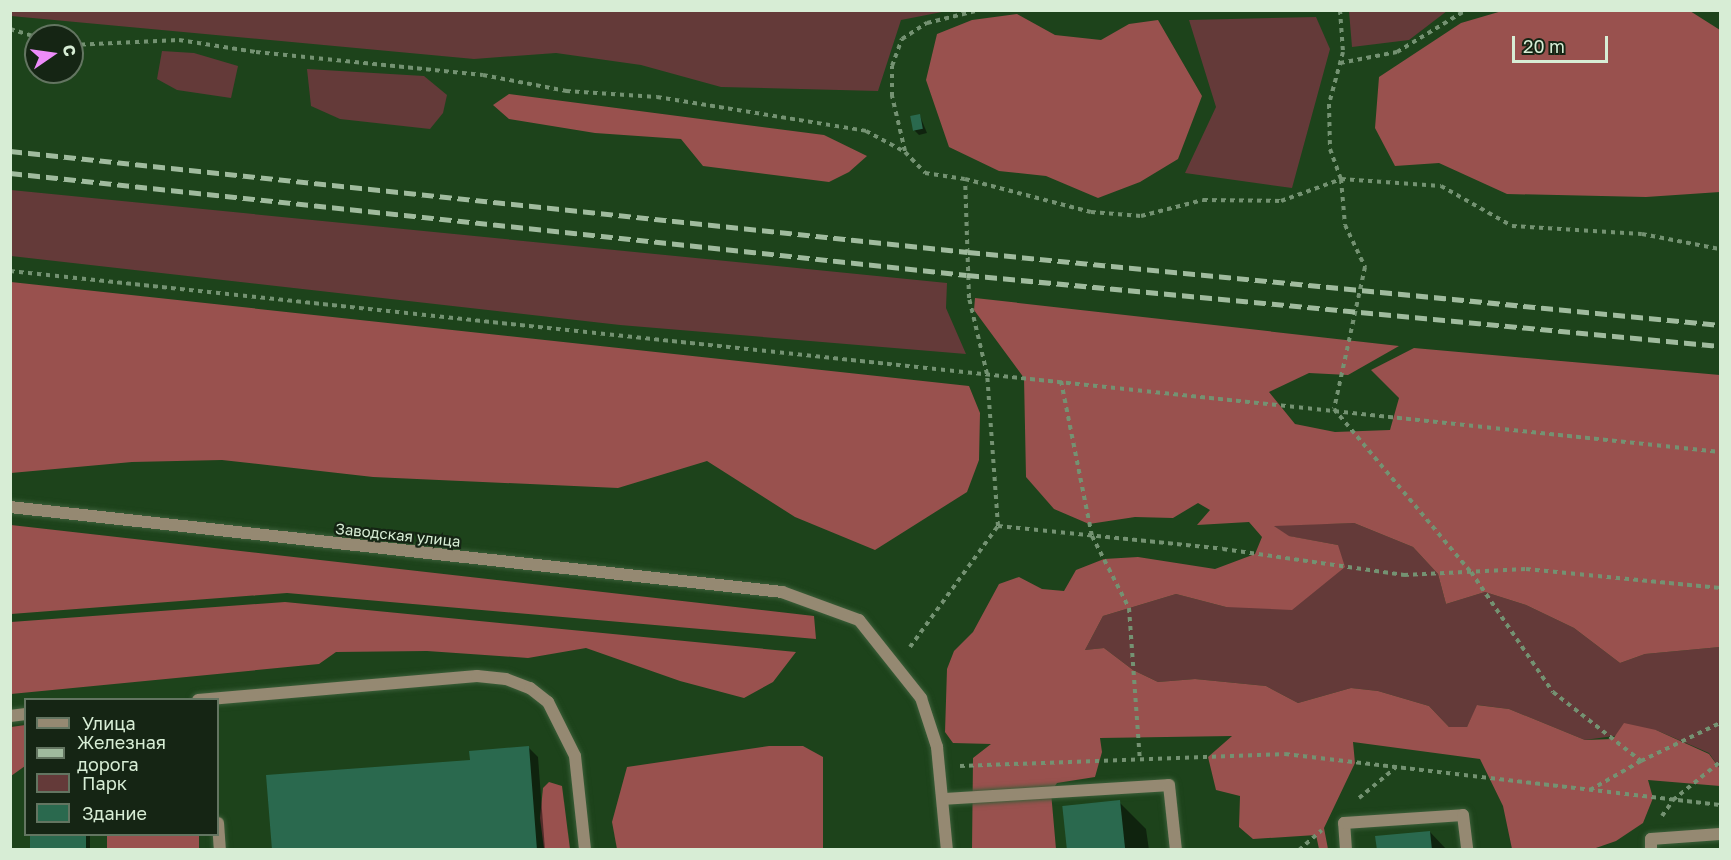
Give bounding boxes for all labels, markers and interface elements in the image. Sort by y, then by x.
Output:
north arrow [24,24,84,84]
scale bar [1515,24,1611,62]
text: 20 m [1523,35,1565,57]
text: С [59,43,81,58]
street label: Заводская улица [334,519,462,551]
legend [24,698,219,836]
text: Улица [82,712,136,734]
text: Железная дорога [77,731,166,775]
text: Парк [82,772,127,794]
text: Здание [82,802,147,824]

